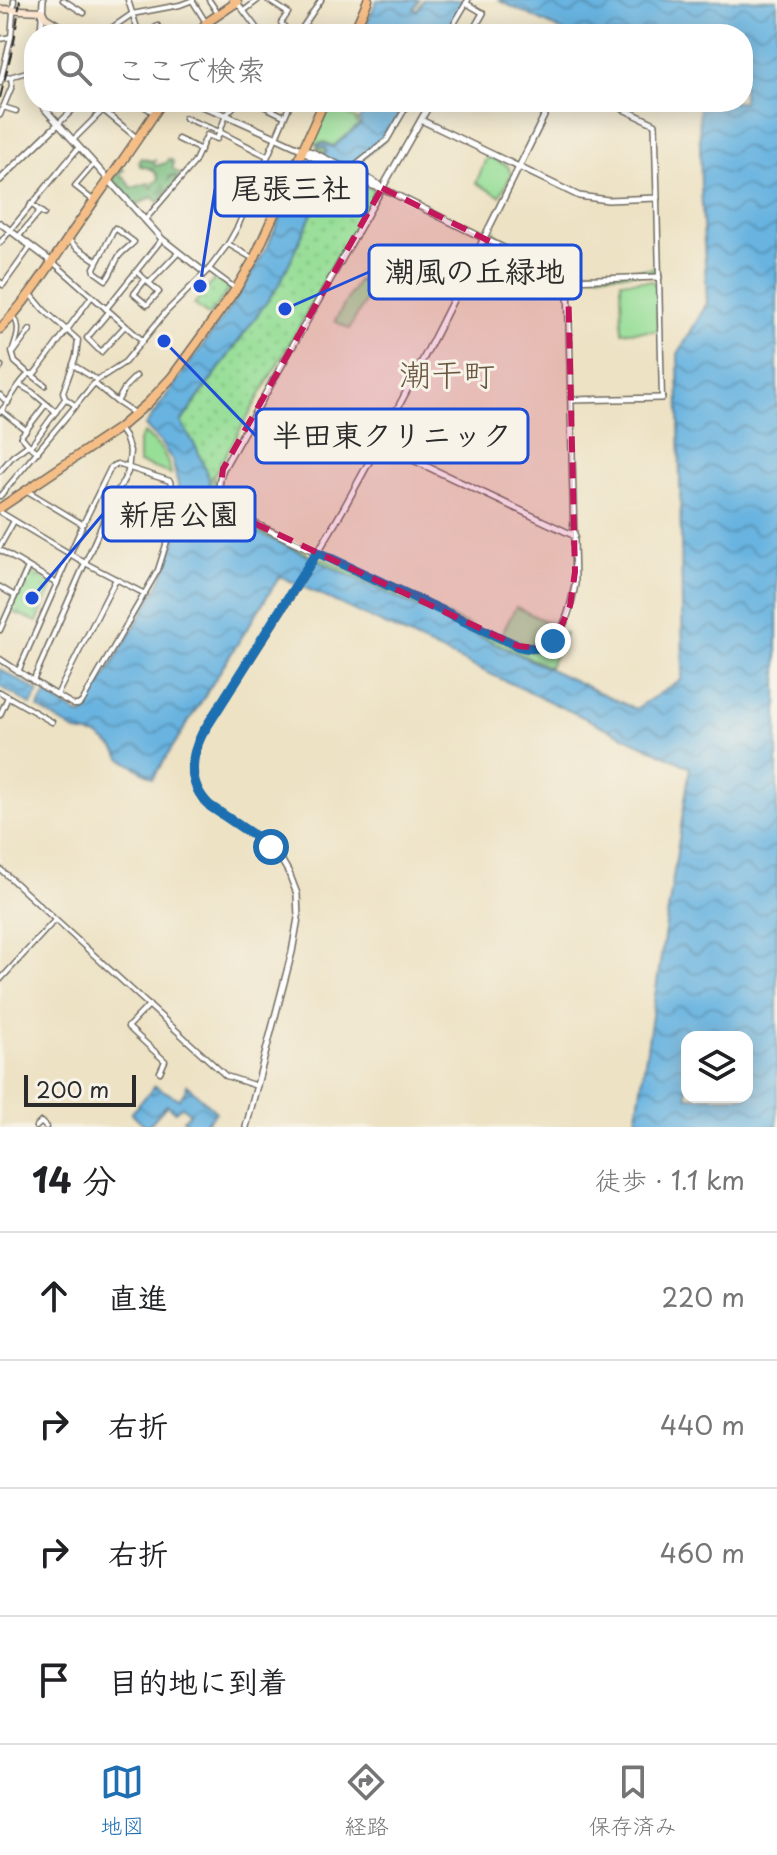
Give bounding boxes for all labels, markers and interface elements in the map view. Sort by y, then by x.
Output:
search box [24,24,753,112]
icon: search [52,46,96,90]
text: ここで検索 [116,46,266,91]
callout: 尾張三社 [215,162,367,216]
text: 尾張三社 [231,164,351,209]
callout: 潮風の丘緑地 [369,245,581,299]
text: 潮風の丘緑地 [385,247,565,292]
district label: 潮干町 [399,349,495,397]
callout: 半田東クリニック [256,409,528,463]
text: 半田東クリニック [272,411,512,456]
callout: 新居公園 [103,487,255,541]
text: 新居公園 [119,490,239,535]
route end [535,623,571,659]
route start [253,829,289,865]
map controls [681,1031,753,1103]
button: layers [681,1031,753,1103]
scale bar [24,1071,136,1107]
text: 200 m [36,1072,109,1105]
text: 14 分 [32,1153,117,1205]
text: 徒歩 · 1.1 km [595,1160,745,1199]
icon: ahead [32,1274,76,1318]
text: 直進 [108,1274,168,1319]
text: 220 m [661,1277,745,1316]
icon: right [32,1402,76,1446]
text: 右折 [108,1402,168,1447]
text: 440 m [660,1405,745,1444]
icon: right [32,1530,76,1574]
text: 右折 [108,1530,168,1575]
text: 460 m [660,1533,745,1572]
icon: arrive [32,1658,76,1702]
text: 目的地に到着 [108,1658,288,1703]
tab: 地図 [100,1760,144,1841]
tab: 経路 [344,1760,389,1841]
tab: 保存済み [589,1760,677,1841]

